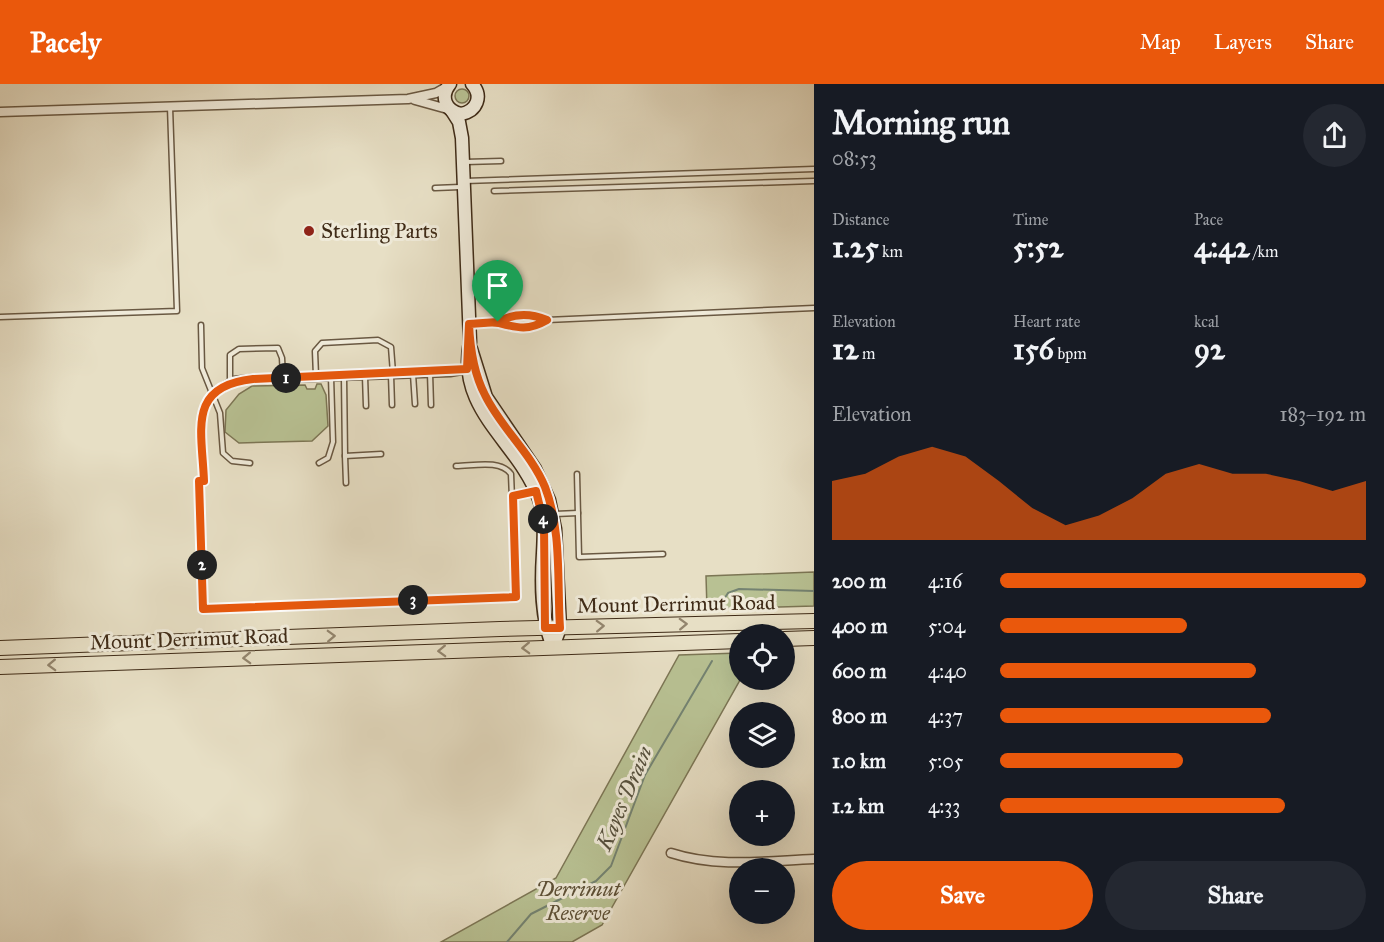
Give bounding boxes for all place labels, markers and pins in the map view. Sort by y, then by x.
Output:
place label: Sterling Parts [321,218,438,244]
marker: Sterling Parts [302,224,316,238]
pin [472,260,523,322]
pin: 1 [271,363,301,393]
pin: 4 [528,504,558,534]
pin: 2 [187,550,217,580]
pin: 3 [398,585,428,615]

